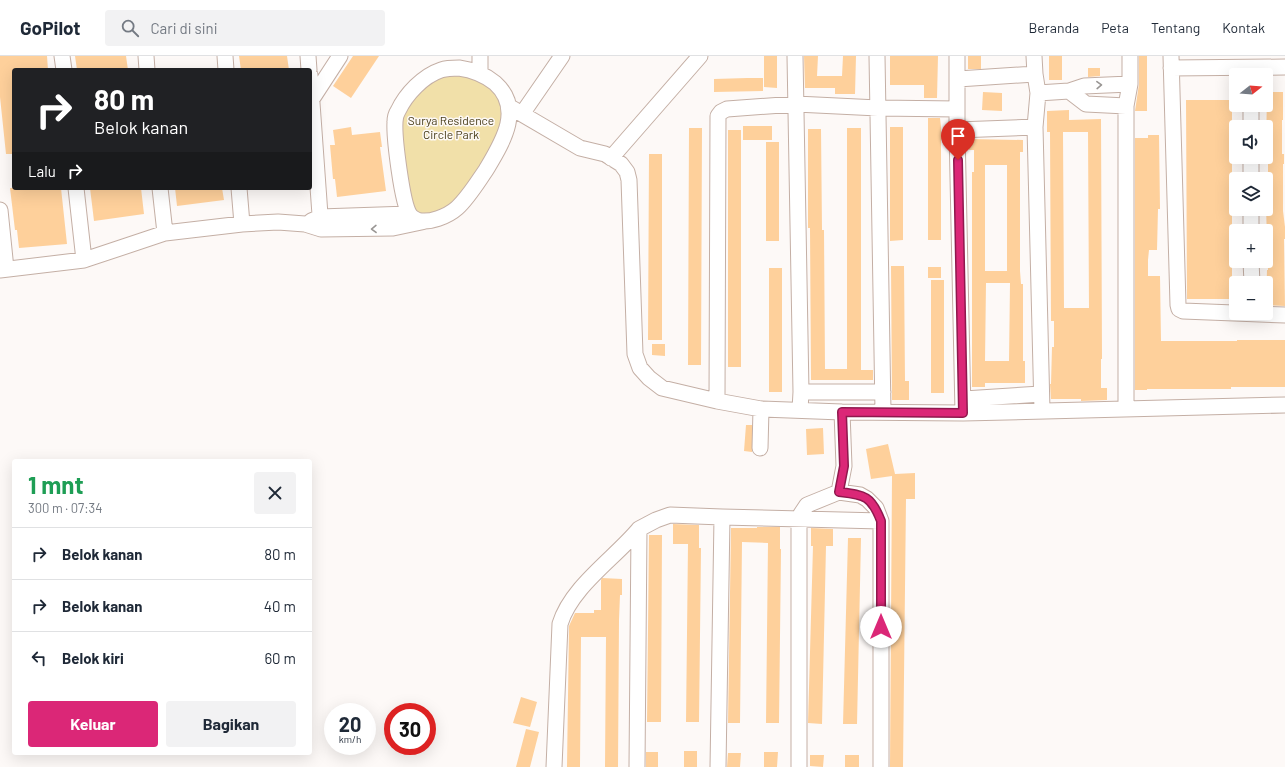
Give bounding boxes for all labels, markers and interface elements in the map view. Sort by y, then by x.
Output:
search box [105,10,385,46]
text: GoPilot [20,16,81,39]
icon: search [119,17,141,39]
text: Cari di sini [151,19,217,37]
text: Beranda [1029,19,1079,36]
text: Peta [1101,19,1129,36]
text: Tentang [1151,19,1200,36]
text: Kontak [1222,19,1265,36]
north arrow [1229,68,1273,112]
map controls [1229,68,1273,320]
one-way arrow [1096,81,1102,90]
text: 80 m [94,82,154,116]
icon: right [28,84,80,136]
park label: Surya Residence Circle Park [408,113,494,141]
text: Belok kanan [94,116,188,138]
pin [941,119,975,160]
button: sound [1229,120,1273,164]
icon: arrive [947,125,969,147]
icon: right [64,160,86,182]
text: Lalu [28,162,56,180]
button: layers [1229,172,1273,216]
one-way arrow [371,224,377,233]
button: + [1229,224,1273,268]
button: − [1229,276,1273,320]
text: 1 mnt [28,470,84,499]
button: close [254,472,296,514]
text: 300 m · 07:34 [28,500,102,516]
icon: right [28,543,50,565]
text: Belok kanan [62,545,142,563]
text: 80 m [264,545,296,563]
icon: right [28,595,50,617]
text: Belok kanan [62,597,142,615]
text: 40 m [264,597,296,615]
position arrow [860,606,902,648]
icon: left [28,647,50,669]
text: Belok kiri [62,649,124,667]
text: 60 m [264,649,296,667]
button: Keluar [28,701,158,747]
button: Bagikan [166,701,296,747]
speed limit sign: 30 [384,703,436,755]
text: 20 [339,712,361,736]
text: km/h [339,733,361,745]

